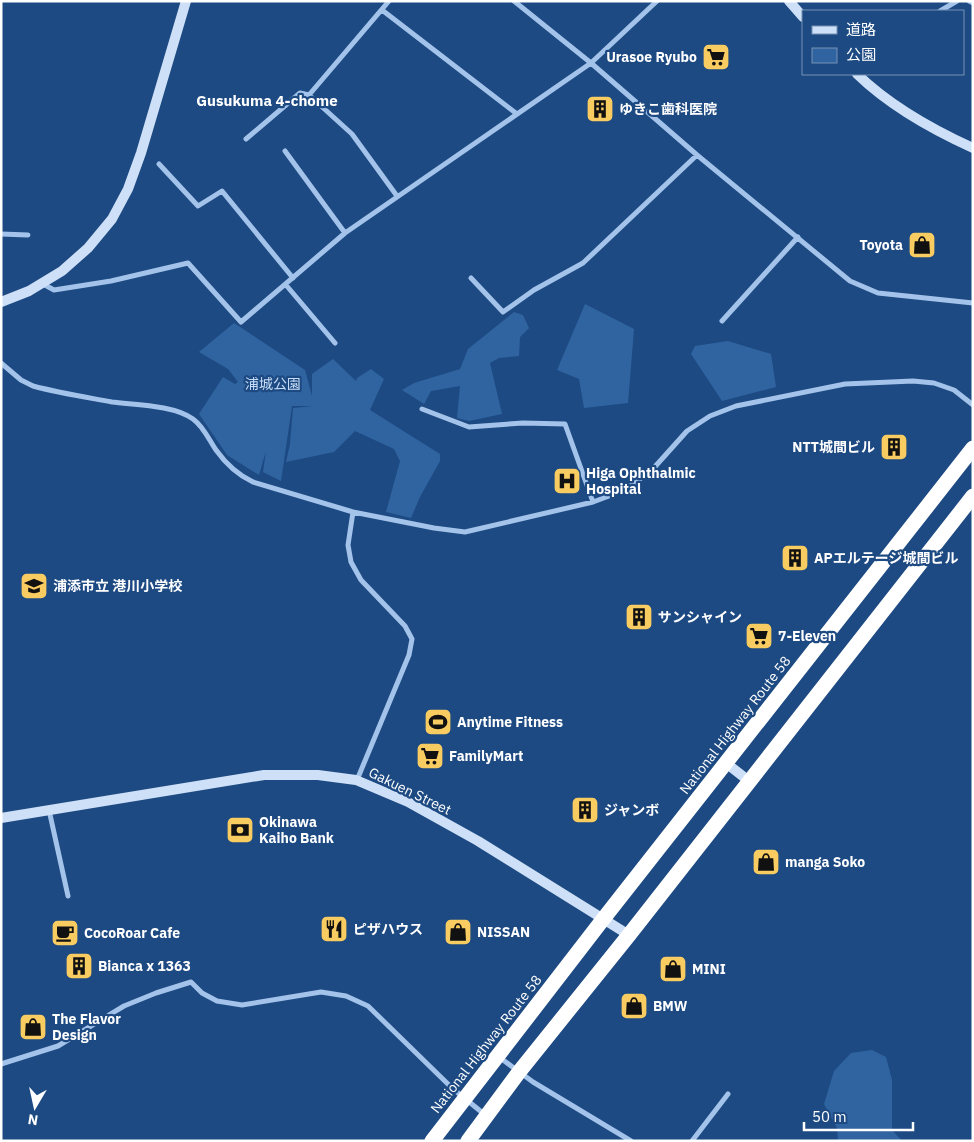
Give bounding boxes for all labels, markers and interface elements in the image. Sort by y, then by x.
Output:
legend [802,10,964,75]
text: 道路 [846,20,876,39]
supermarket icon: Urasoe Ryubo [701,42,731,72]
text: 公園 [846,45,876,64]
place label: Urasoe Ryubo [606,48,697,66]
district label: Gusukuma 4-chome [196,91,338,110]
building icon: ゆきこ歯科医院 [585,94,615,124]
place label: ゆきこ歯科医院 [619,100,717,118]
shop icon: Toyota [907,230,937,260]
place label: Toyota [859,236,903,254]
park label: 浦城公園 [245,375,301,393]
building icon: NTT城間ビル [879,432,909,462]
place label: NTT城間ビル [792,438,875,456]
place label: Higa Ophthalmic Hospital [586,464,696,498]
hospital icon: Higa Ophthalmic Hospital [552,466,582,496]
building icon: APエルテージ城間ビル [780,543,810,573]
place label: APエルテージ城間ビル [814,549,959,567]
school or university icon: 浦添市立 港川小学校 [19,571,49,601]
place label: 浦添市立 港川小学校 [53,577,182,595]
building icon: サンシャイン [624,602,654,632]
place label: サンシャイン [658,608,742,626]
supermarket icon: 7-Eleven [744,621,774,651]
place label: 7-Eleven [778,627,836,645]
street label: National Highway Route 58 [675,652,795,798]
sports icon: Anytime Fitness [423,707,453,737]
place label: Anytime Fitness [457,713,563,731]
supermarket icon: FamilyMart [415,741,445,771]
place label: FamilyMart [449,747,523,765]
street label: Gakuen Street [366,763,454,819]
building icon: ジャンボ [570,795,600,825]
place label: ジャンボ [604,801,659,819]
place label: Okinawa Kaiho Bank [259,813,335,847]
bank icon: Okinawa Kaiho Bank [225,815,255,845]
shop icon: manga Soko [751,847,781,877]
place label: manga Soko [785,853,865,871]
restaurant icon: ピザハウス [319,914,349,944]
shop icon: NISSAN [443,917,473,947]
cafe icon: CocoRoar Cafe [50,918,80,948]
place label: ピザハウス [353,920,423,938]
place label: NISSAN [477,923,530,941]
place label: CocoRoar Cafe [84,924,180,942]
building icon: Bianca x 1363 [64,951,94,981]
shop icon: MINI [658,954,688,984]
place label: Bianca x 1363 [98,957,191,975]
place label: MINI [692,960,726,978]
street label: National Highway Route 58 [426,971,546,1117]
shop icon: BMW [619,991,649,1021]
place label: BMW [653,997,688,1015]
place label: The Flavor Design [52,1010,121,1044]
shop icon: The Flavor Design [18,1012,48,1042]
north arrow [10,1082,60,1132]
scale bar [804,1100,913,1132]
text: 50 m [812,1107,847,1126]
text: N [27,1110,39,1130]

